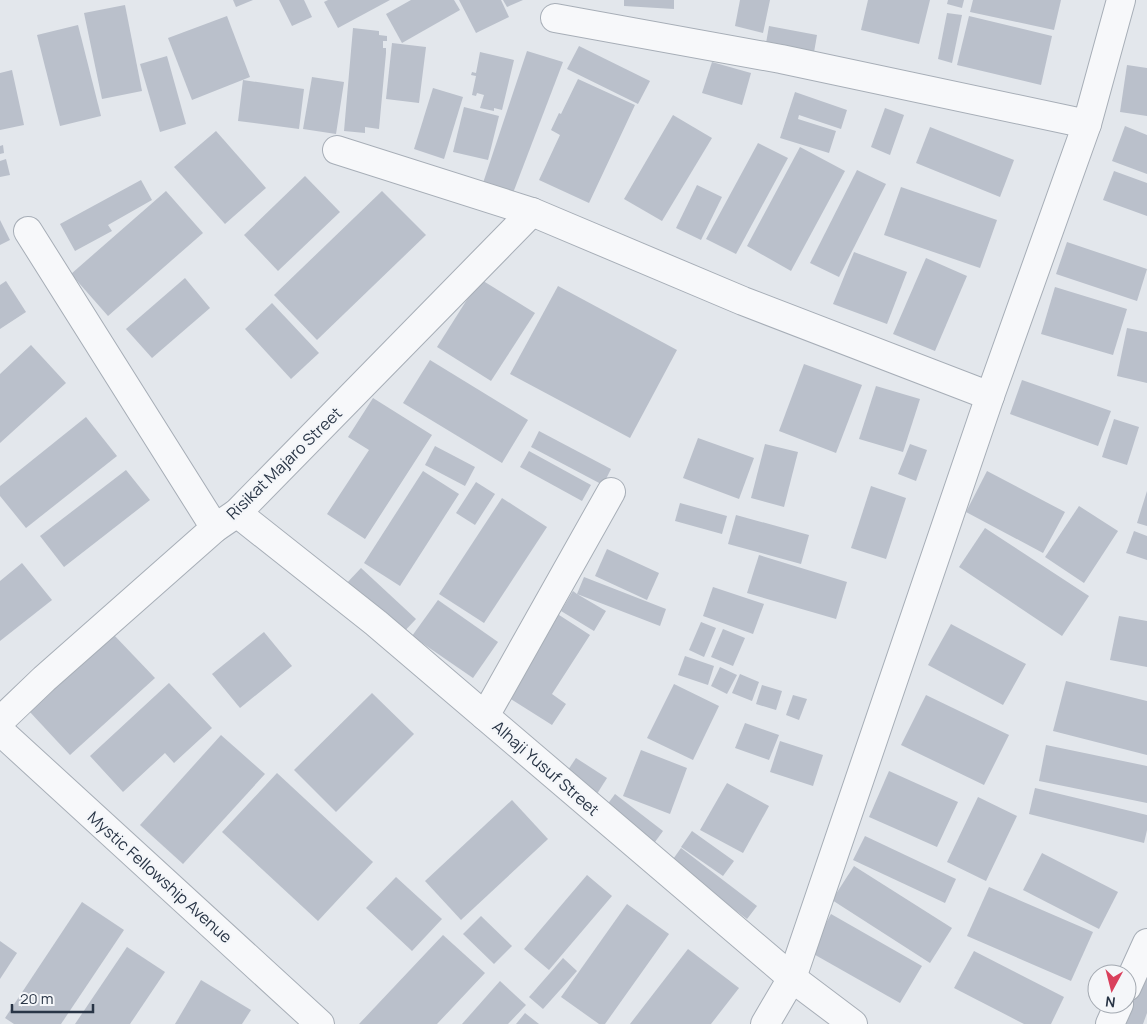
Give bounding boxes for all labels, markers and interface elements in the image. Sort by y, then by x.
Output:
street label: Risikat Majaro Street [221,402,347,524]
street label: Alhaji Yusuf Street [488,716,604,820]
street label: Mystic Fellowship Avenue [83,806,237,948]
north arrow [1087,964,1137,1014]
scale bar [12,982,94,1014]
text: 20 m [20,988,53,1009]
text: N [1104,992,1117,1012]

